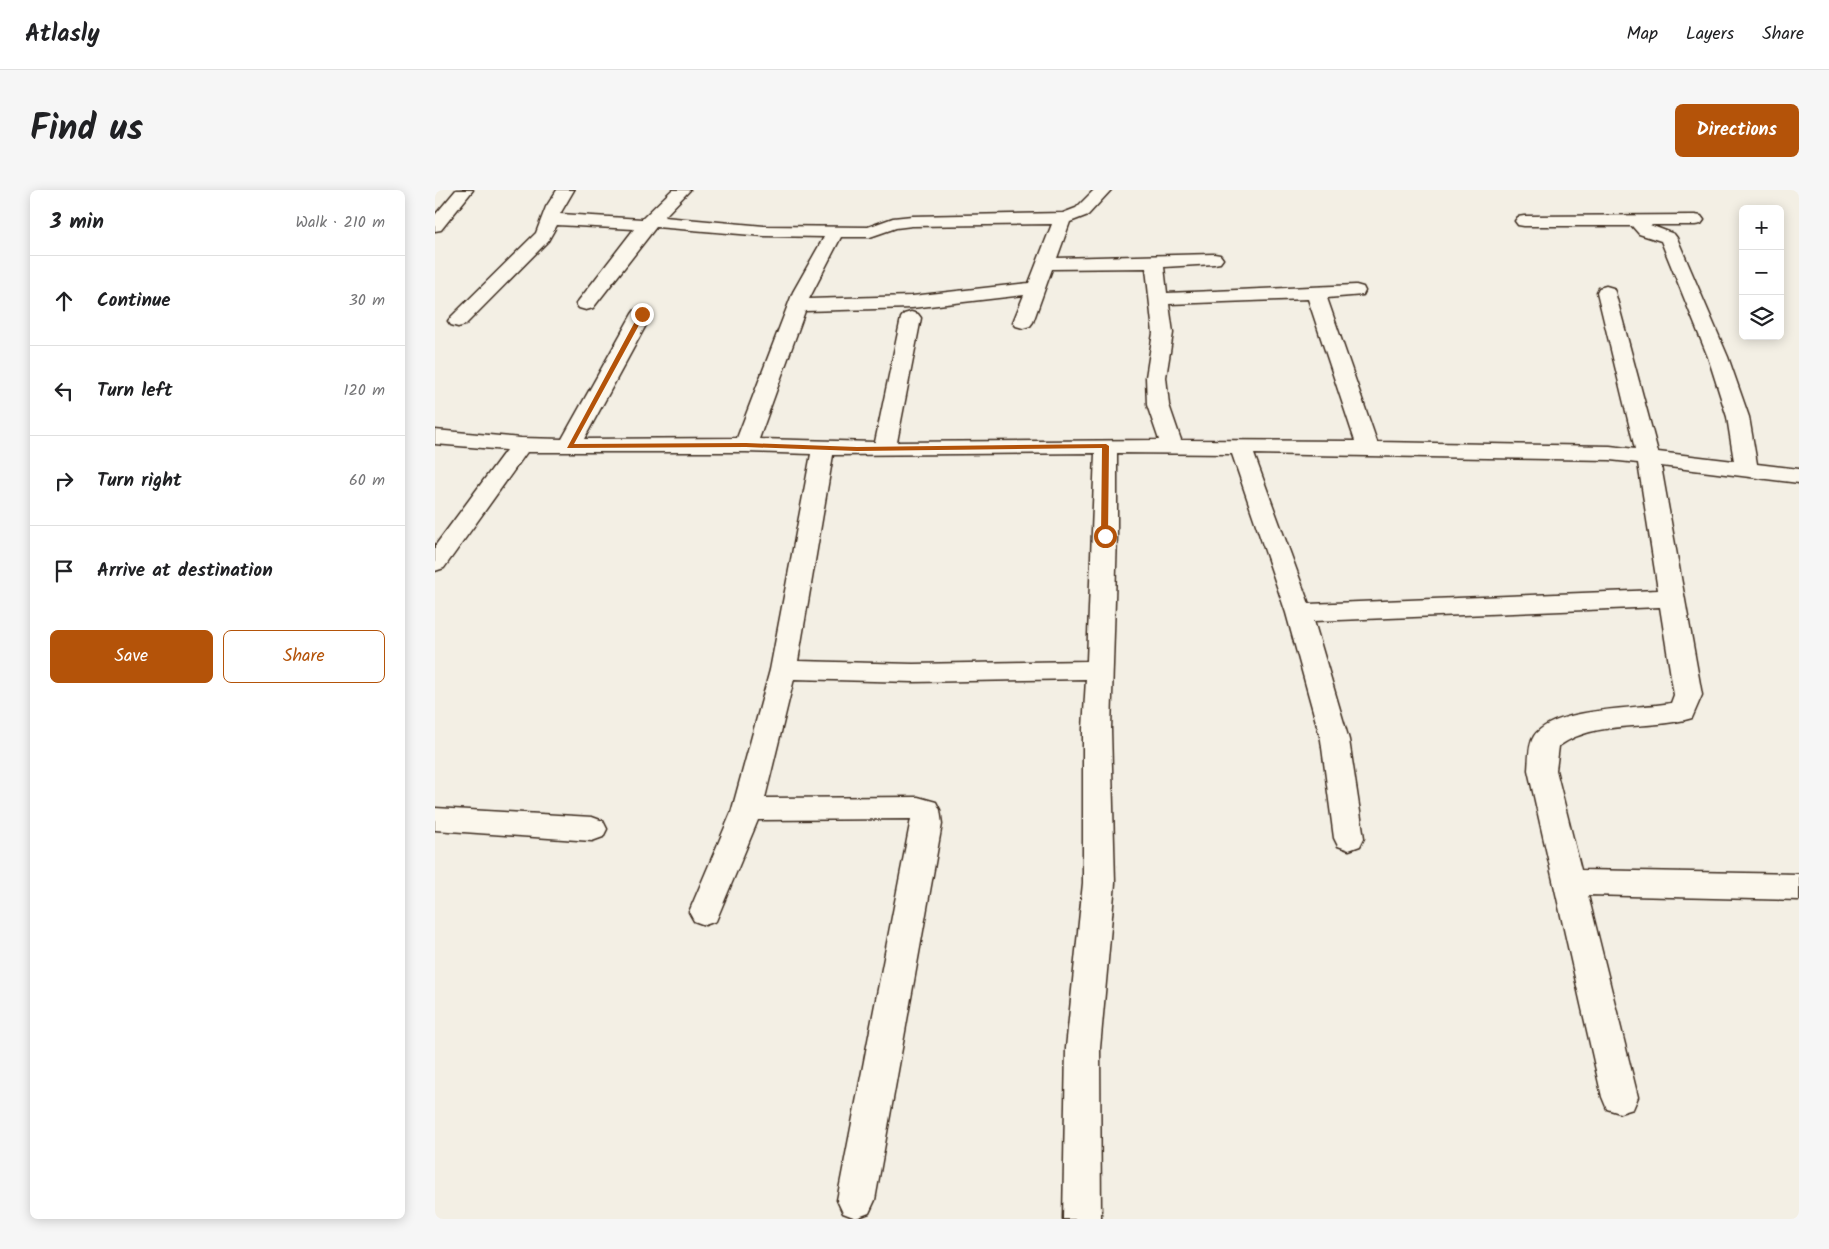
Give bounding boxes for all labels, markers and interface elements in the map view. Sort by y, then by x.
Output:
text: Atlasly [25,15,100,54]
text: Map [1627,20,1658,49]
text: Layers [1686,20,1734,49]
text: Share [1762,20,1804,49]
text: Find us [30,102,143,158]
button: Directions [1675,104,1799,157]
map controls [1739,205,1784,340]
button: + [1739,205,1784,250]
text: 3 min [50,206,104,239]
text: Walk · 210 m [295,210,385,235]
button: − [1739,250,1784,295]
text: Continue [97,286,170,316]
icon: ahead [50,287,78,315]
text: 30 m [349,288,385,313]
button: layers [1739,295,1784,340]
route end [631,303,654,326]
text: Turn left [97,376,172,406]
icon: left [50,377,78,405]
text: 120 m [344,378,385,403]
text: Turn right [97,466,182,496]
icon: right [50,467,78,495]
text: 60 m [349,468,385,493]
route start [1094,525,1117,548]
text: Arrive at destination [97,556,273,586]
icon: arrive [50,557,78,585]
button: Save [50,630,213,683]
button: Share [223,630,385,683]

